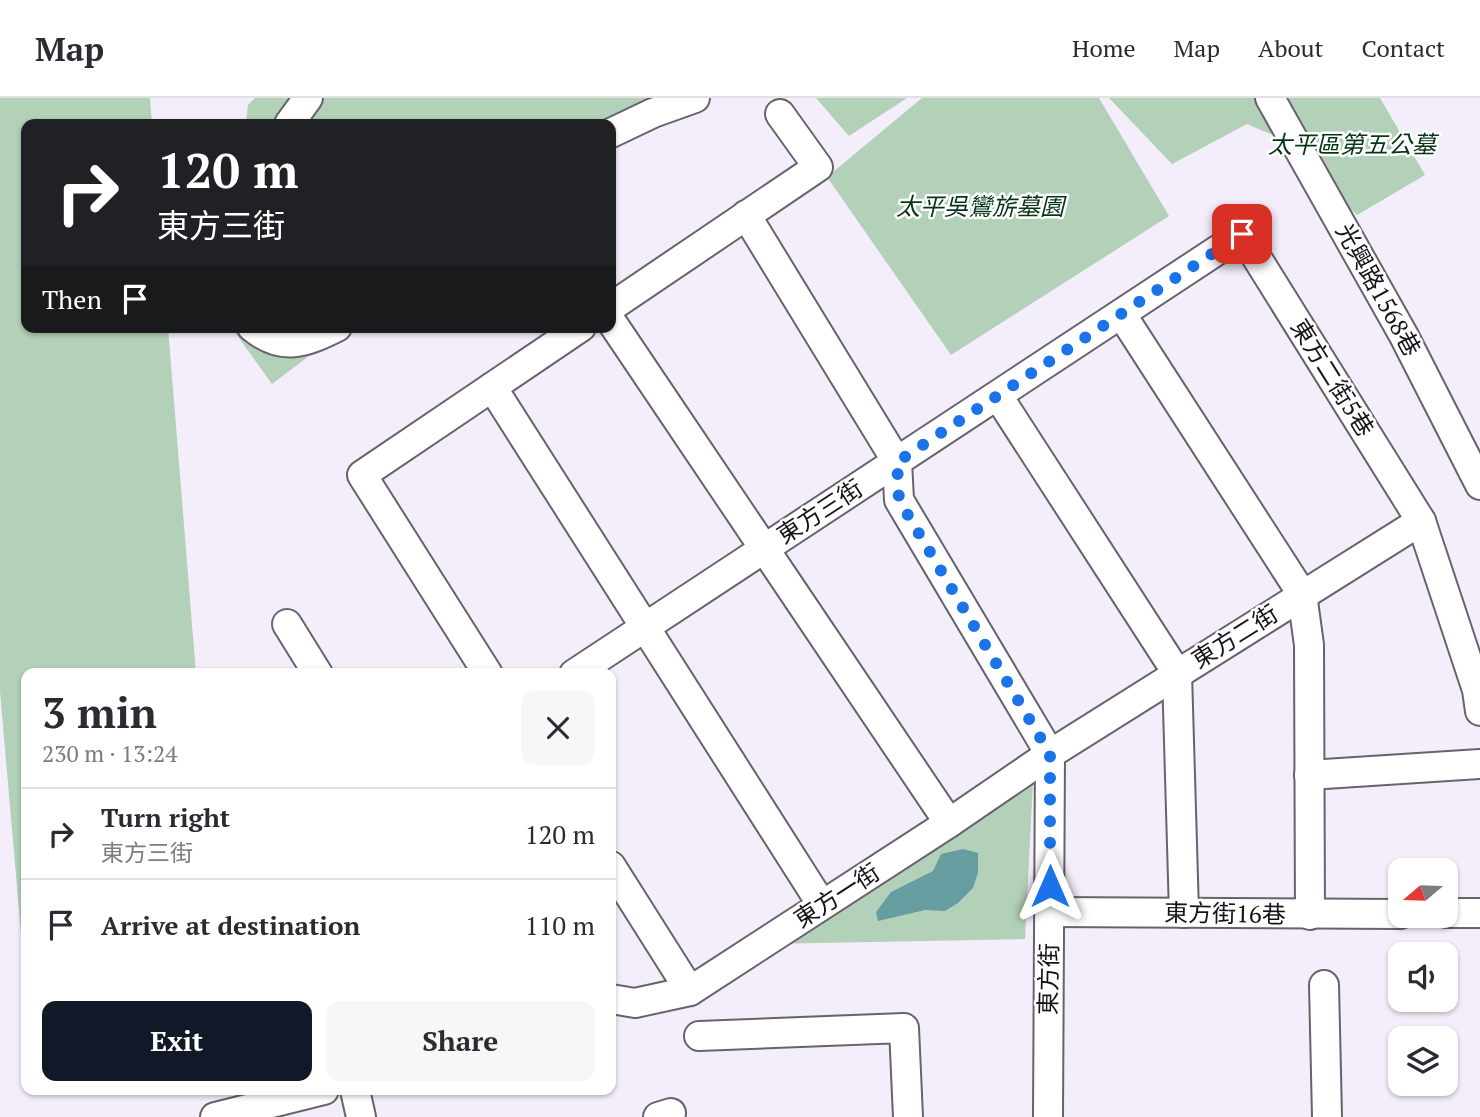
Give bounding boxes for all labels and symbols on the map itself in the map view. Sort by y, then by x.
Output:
park label: 太平區第五公墓 [1268,128,1440,160]
park label: 太平吳鸞旂墓園 [896,190,1067,222]
pin [1212,204,1272,264]
street label: 光興路1568巷 [1329,217,1429,362]
street label: 東方二街5巷 [1284,313,1382,442]
street label: 東方三街 [770,472,868,551]
street label: 東方二街 [1185,597,1284,675]
position arrow [1013,849,1087,923]
street label: 東方一街 [787,856,885,935]
north arrow [1388,858,1458,928]
street label: 東方街16巷 [1164,896,1286,930]
street label: 東方街 [1031,943,1065,1015]

